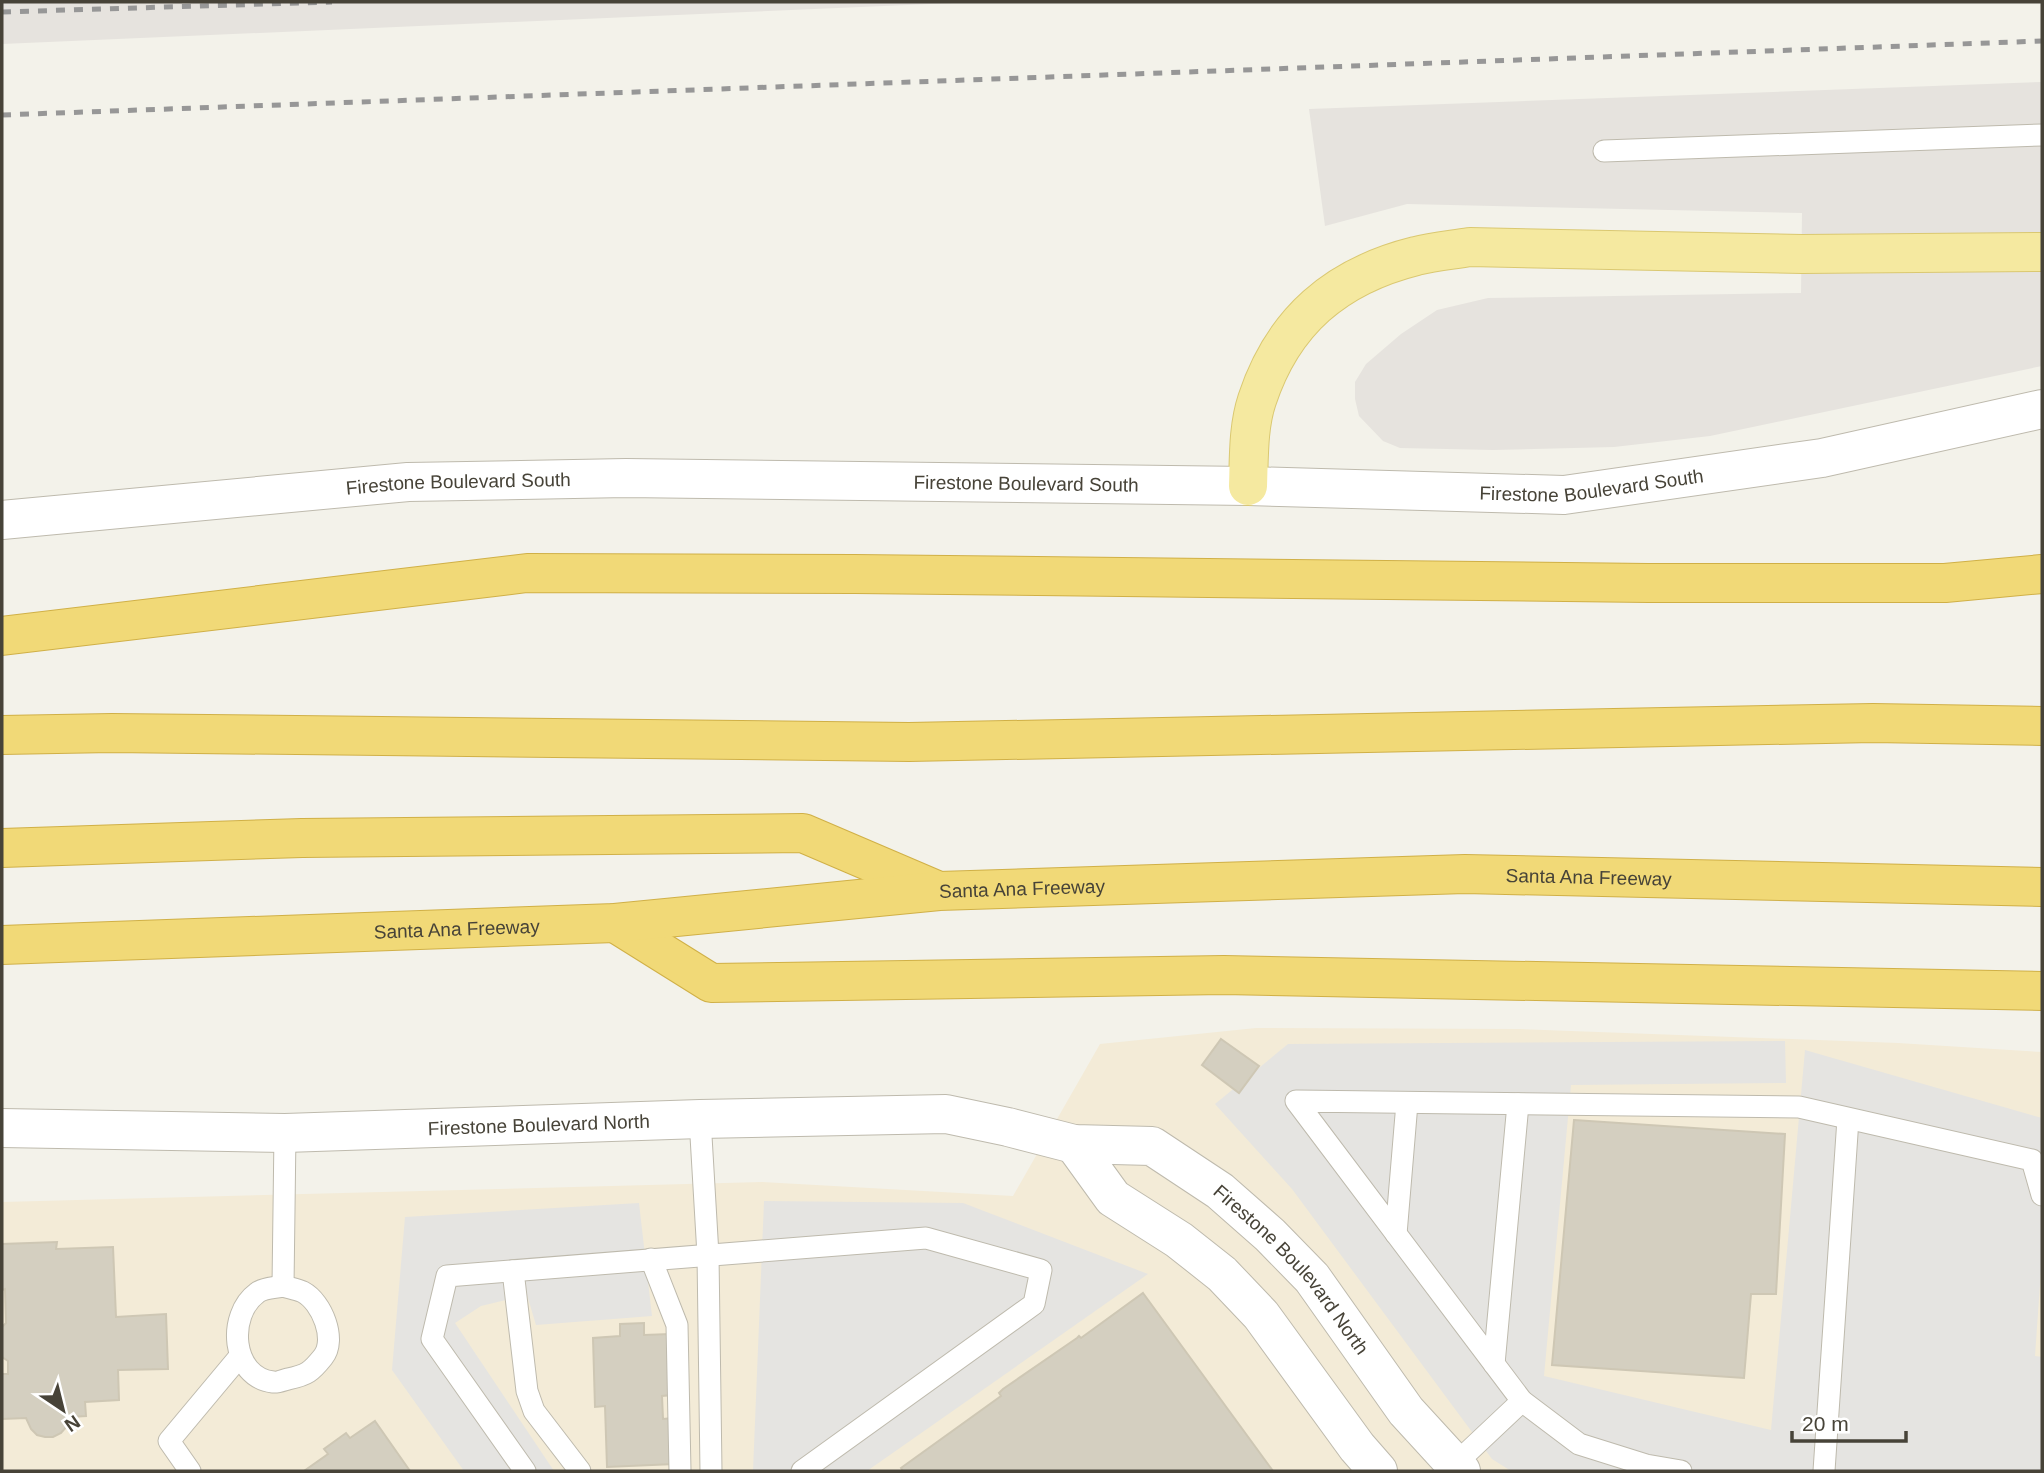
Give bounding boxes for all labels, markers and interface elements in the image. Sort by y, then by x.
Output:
street label: Firestone Boulevard South [1479,465,1705,506]
street label: Firestone Boulevard South [345,469,571,499]
street label: Firestone Boulevard South [913,472,1139,496]
street label: Santa Ana Freeway [1506,865,1672,890]
street label: Santa Ana Freeway [939,876,1106,902]
street label: Santa Ana Freeway [373,916,541,943]
street label: Firestone Boulevard North [428,1111,650,1139]
street label: Firestone Boulevard North [1209,1181,1373,1359]
north arrow [28,1375,98,1445]
scale bar [1792,1400,1906,1444]
text: N [61,1411,84,1436]
text: 20 m [1802,1412,1849,1435]

